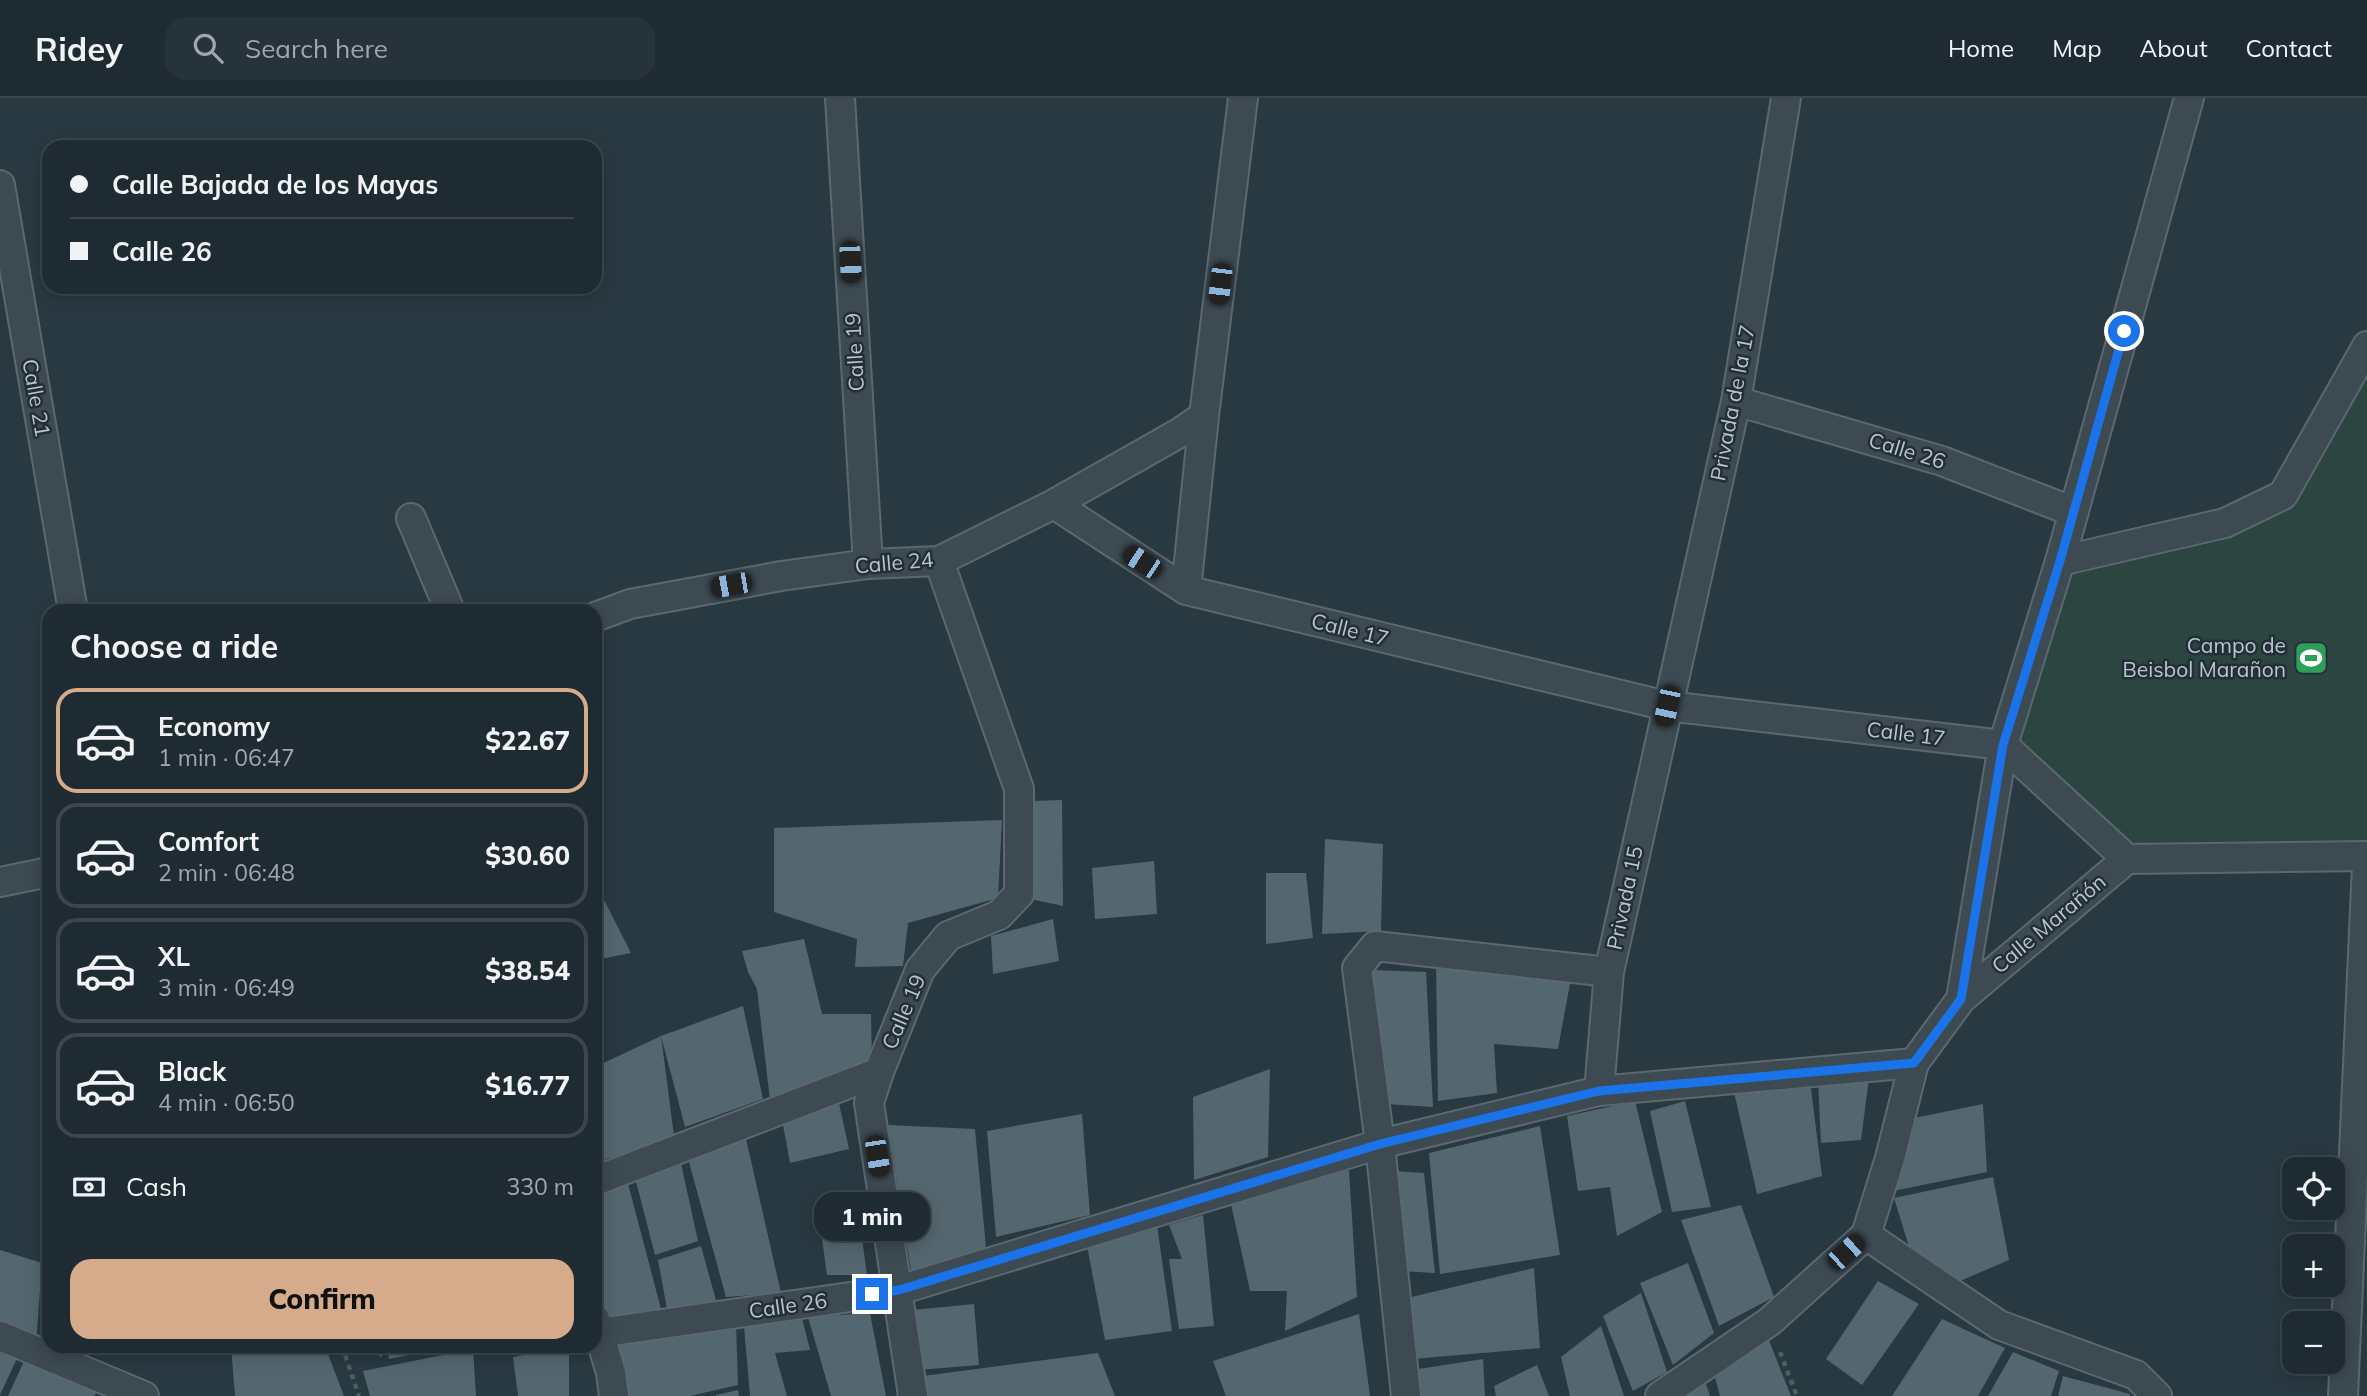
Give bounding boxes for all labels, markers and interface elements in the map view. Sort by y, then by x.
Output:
search box [165,17,655,80]
text: Ridey [35,28,123,69]
icon: search [189,29,227,67]
text: Search here [245,32,388,65]
text: Home [1948,33,2014,63]
text: Map [2052,33,2102,63]
text: About [2140,33,2208,63]
text: Contact [2246,33,2332,63]
text: Calle Bajada de los Mayas [112,168,438,201]
text: Calle 26 [112,235,212,268]
car [839,240,862,284]
car [1208,262,1233,306]
street label: Calle 19 [839,312,869,392]
route start [2108,315,2140,347]
street label: Privada de la 17 [1704,323,1760,483]
street label: Calle 21 [17,357,57,439]
street label: Calle 26 [1866,426,1949,474]
car [1119,542,1166,582]
street label: Calle 24 [854,546,935,578]
car [709,571,754,599]
street label: Calle 17 [1309,607,1392,651]
text: Choose a ride [70,626,278,666]
place label: Campo de Beisbol Marañon [2122,632,2286,682]
sports icon: Campo de Beisbol Marañon [2292,639,2330,677]
car [1653,683,1682,729]
icon: car [74,709,137,772]
text: Economy [158,710,270,743]
street label: Calle 17 [1865,715,1947,751]
text: $22.67 [485,724,570,757]
text: 1 min · 06:47 [158,743,295,772]
icon: car [74,824,137,887]
text: Comfort [158,825,259,858]
text: $30.60 [485,839,570,872]
street label: Privada 15 [1600,843,1648,952]
text: 2 min · 06:48 [158,858,295,887]
street label: Calle Marañón [1986,868,2111,978]
icon: car [74,939,137,1002]
text: XL [158,940,190,973]
text: $38.54 [485,954,570,987]
street label: Calle 19 [876,970,930,1053]
text: 3 min · 06:49 [158,973,295,1002]
icon: car [74,1054,137,1117]
text: Black [158,1055,226,1088]
text: $16.77 [485,1069,570,1102]
text: 4 min · 06:50 [158,1088,295,1117]
car [864,1134,891,1178]
map controls [2282,1157,2345,1374]
button: locate [2282,1157,2345,1220]
icon: cash [70,1168,108,1206]
text: Cash [126,1170,187,1203]
text: 330 m [506,1172,574,1201]
callout: 1 min [814,1192,930,1242]
text: 1 min [841,1202,903,1231]
car [1824,1230,1869,1274]
button: + [2282,1234,2345,1297]
button: Confirm [70,1259,574,1339]
route end [856,1278,888,1310]
street label: Calle 26 [747,1287,829,1323]
button: − [2282,1311,2345,1374]

